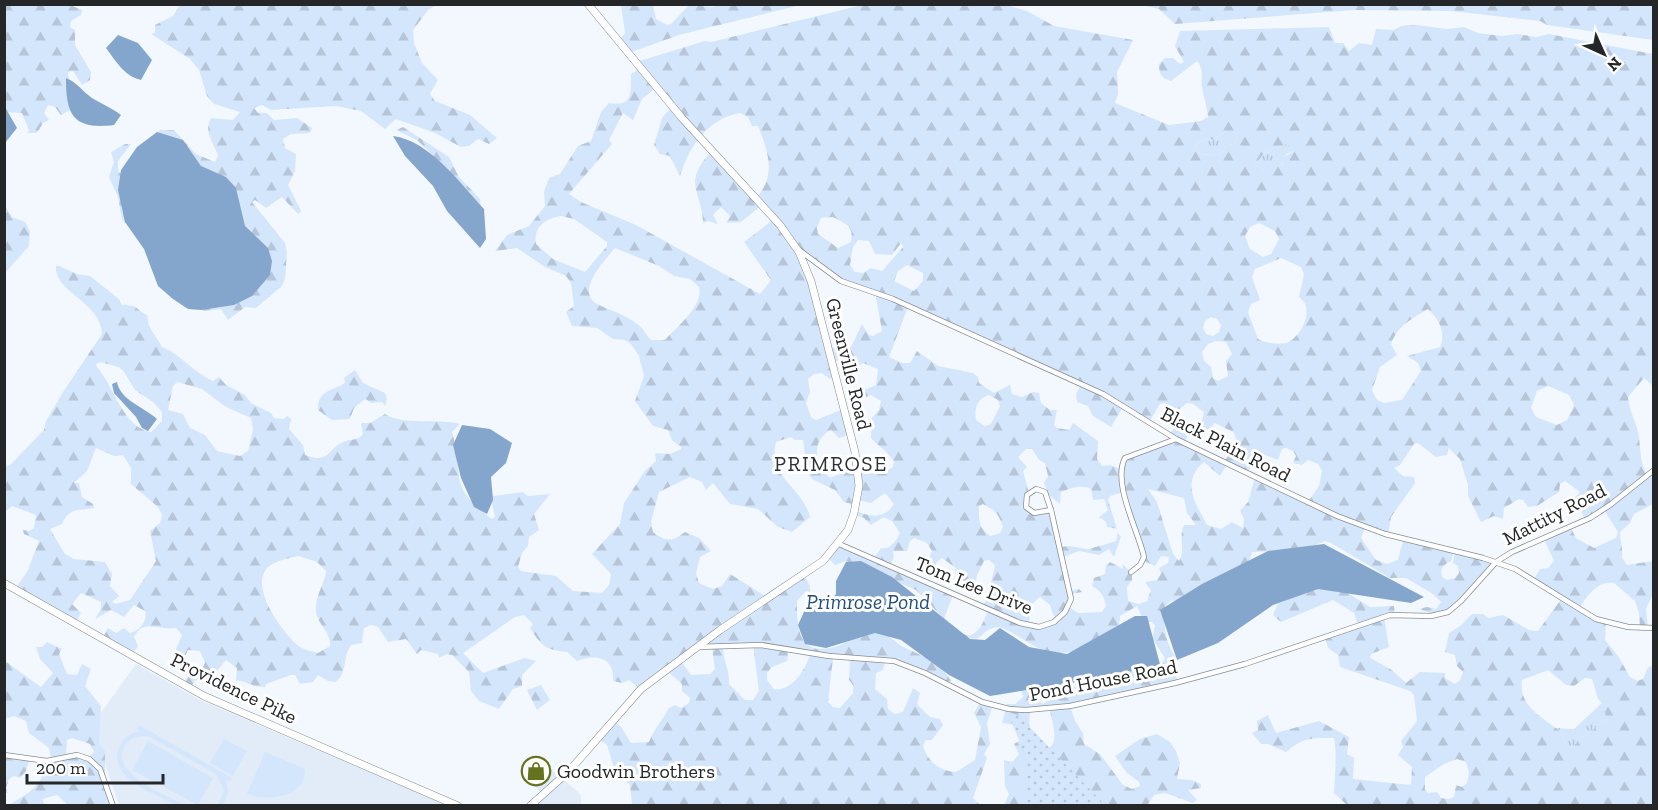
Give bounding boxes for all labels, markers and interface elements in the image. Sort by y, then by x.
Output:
north arrow [1574,24,1634,84]
text: N [1603,53,1625,75]
street label: Greenville Road [821,295,877,433]
street label: Black Plain Road [1157,401,1295,487]
district label: PRIMROSE [774,451,888,476]
street label: Mattity Road [1499,478,1609,550]
street label: Tom Lee Drive [912,551,1036,619]
water label: Primrose Pond [806,589,930,614]
street label: Providence Pike [167,647,301,729]
street label: Pond House Road [1027,654,1179,706]
scale bar [27,747,164,785]
shop icon: Goodwin Brothers [520,755,552,787]
text: 200 m [36,757,86,779]
place label: Goodwin Brothers [557,759,715,783]

